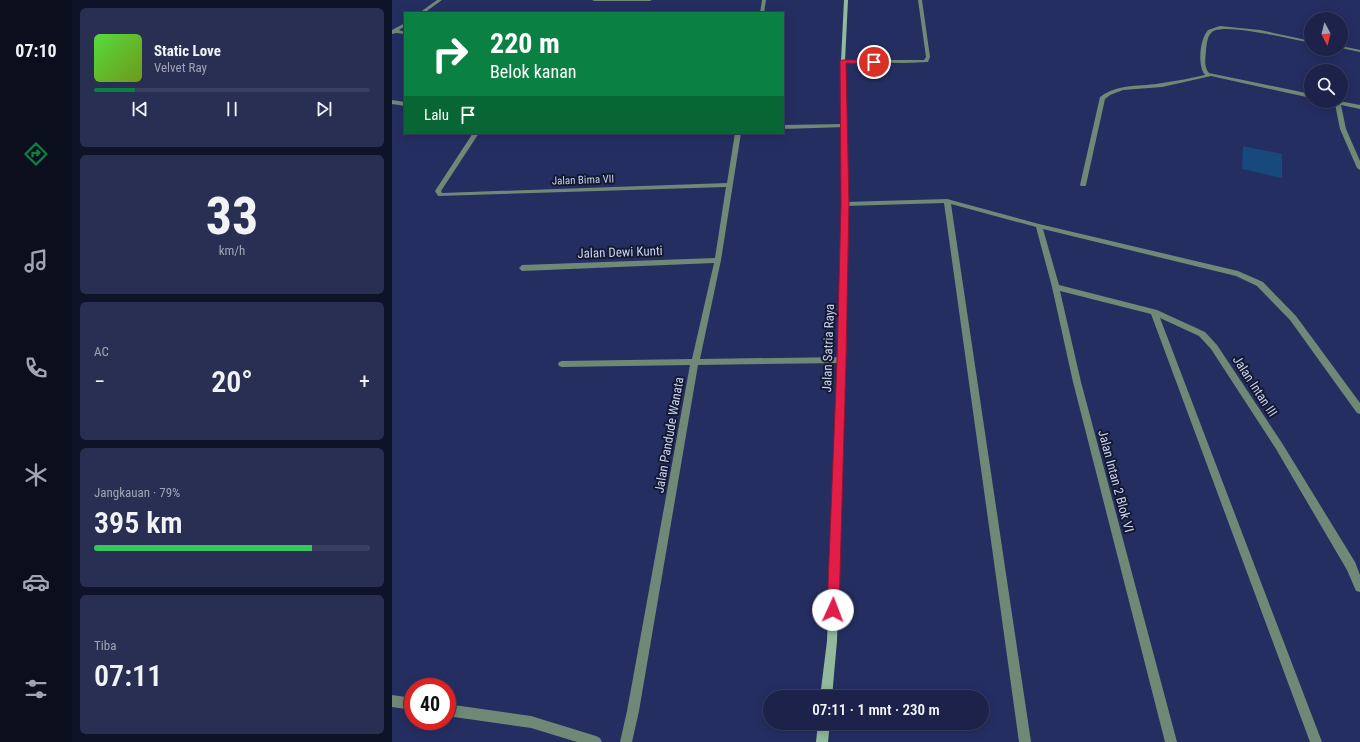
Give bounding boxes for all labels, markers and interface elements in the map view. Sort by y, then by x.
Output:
north arrow [1304,12,1348,56]
map controls [1304,12,1348,108]
text: 220 m [490,27,560,60]
icon: right [424,28,476,80]
text: 07:10 [15,40,57,61]
text: Static Love [154,42,221,60]
pin [857,45,891,79]
icon: arrive [863,51,885,73]
text: Velvet Ray [154,60,207,75]
text: Belok kanan [490,61,576,82]
button: search [1304,64,1348,108]
icon: previous [129,98,151,120]
icon: pause [221,98,243,120]
icon: next [313,98,335,120]
icon: arrive [457,104,479,126]
text: Lalu [424,106,449,124]
icon: directions [22,140,50,168]
street label: Jalan Bima VII [552,172,614,188]
text: 33 [206,186,258,247]
text: km/h [219,243,245,258]
street label: Jalan Dewi Kunti [577,243,663,261]
icon: music [22,247,50,275]
street label: Jalan Satria Raya [819,303,837,393]
text: AC [94,344,109,359]
street label: Jalan Intan III [1230,353,1280,419]
icon: phone [22,354,50,382]
text: 20° [211,364,253,399]
text: − [94,369,105,394]
text: + [359,369,370,394]
street label: Jalan Pandude Wanata [651,376,687,494]
street label: Jalan Intan 2 Blok VI [1095,428,1137,534]
icon: climate [22,461,50,489]
text: Jangkauan · 79% [94,485,180,500]
text: 395 km [94,505,183,540]
icon: car [22,568,50,596]
position arrow [812,589,854,631]
text: Tiba [94,638,116,653]
text: 07:11 [94,658,162,693]
icon: filters [22,675,50,703]
speed limit sign: 40 [404,678,456,730]
text: 07:11 · 1 mnt · 230 m [812,701,940,719]

